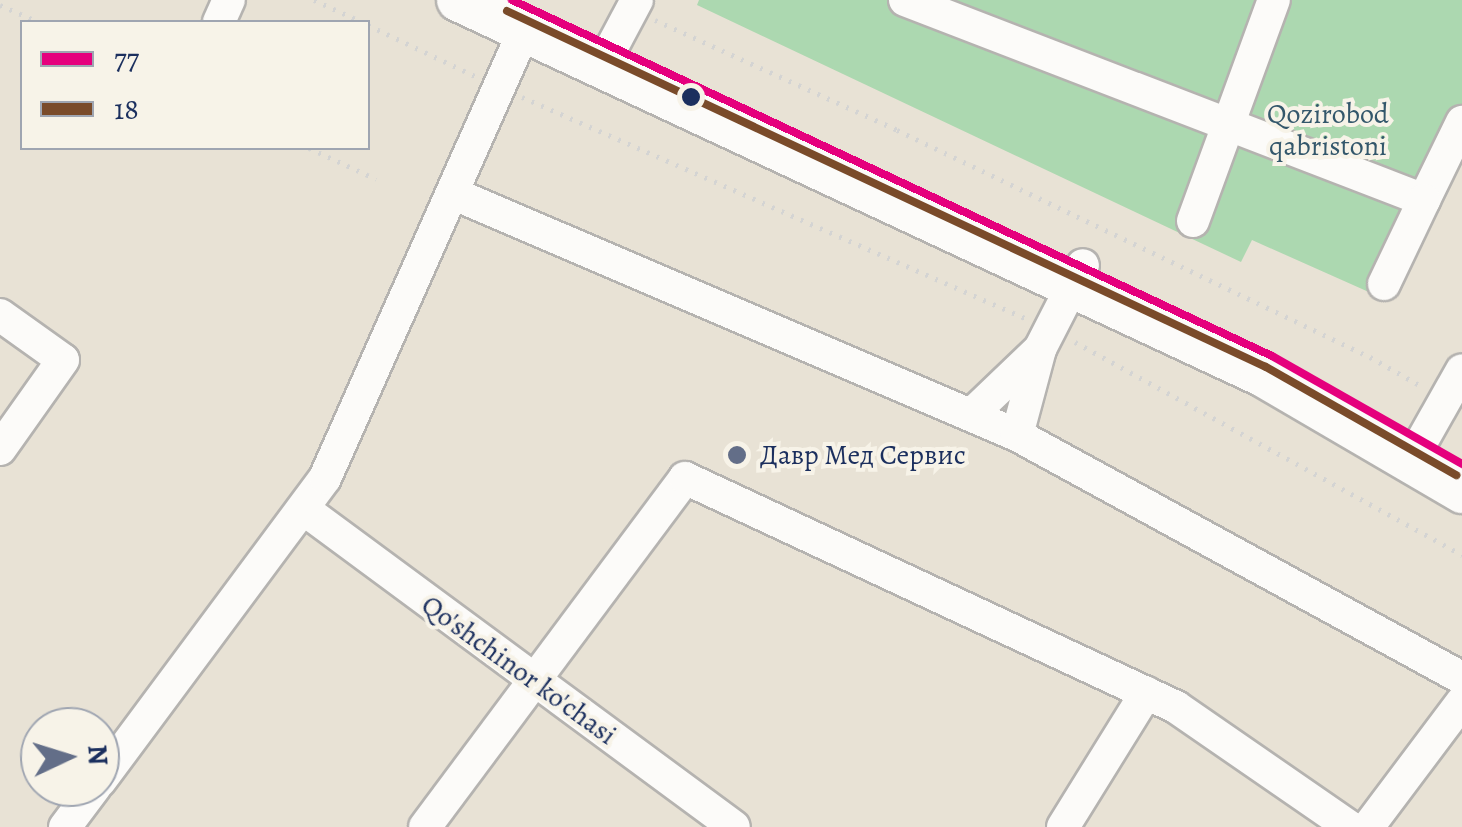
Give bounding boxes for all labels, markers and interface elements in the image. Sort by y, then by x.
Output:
legend [20,20,370,150]
text: 77 [114,39,139,79]
unlabelled marker [681,87,701,107]
text: 18 [114,89,139,129]
park label: Qozirobod qabristoni [1267,97,1389,163]
place label: Давр Мед Сервис [760,438,966,472]
marker: Давр Мед Сервис [724,442,750,468]
street label: Qo'shchinor ko'chasi [415,588,623,752]
north arrow [20,707,120,807]
text: N [78,744,118,767]

